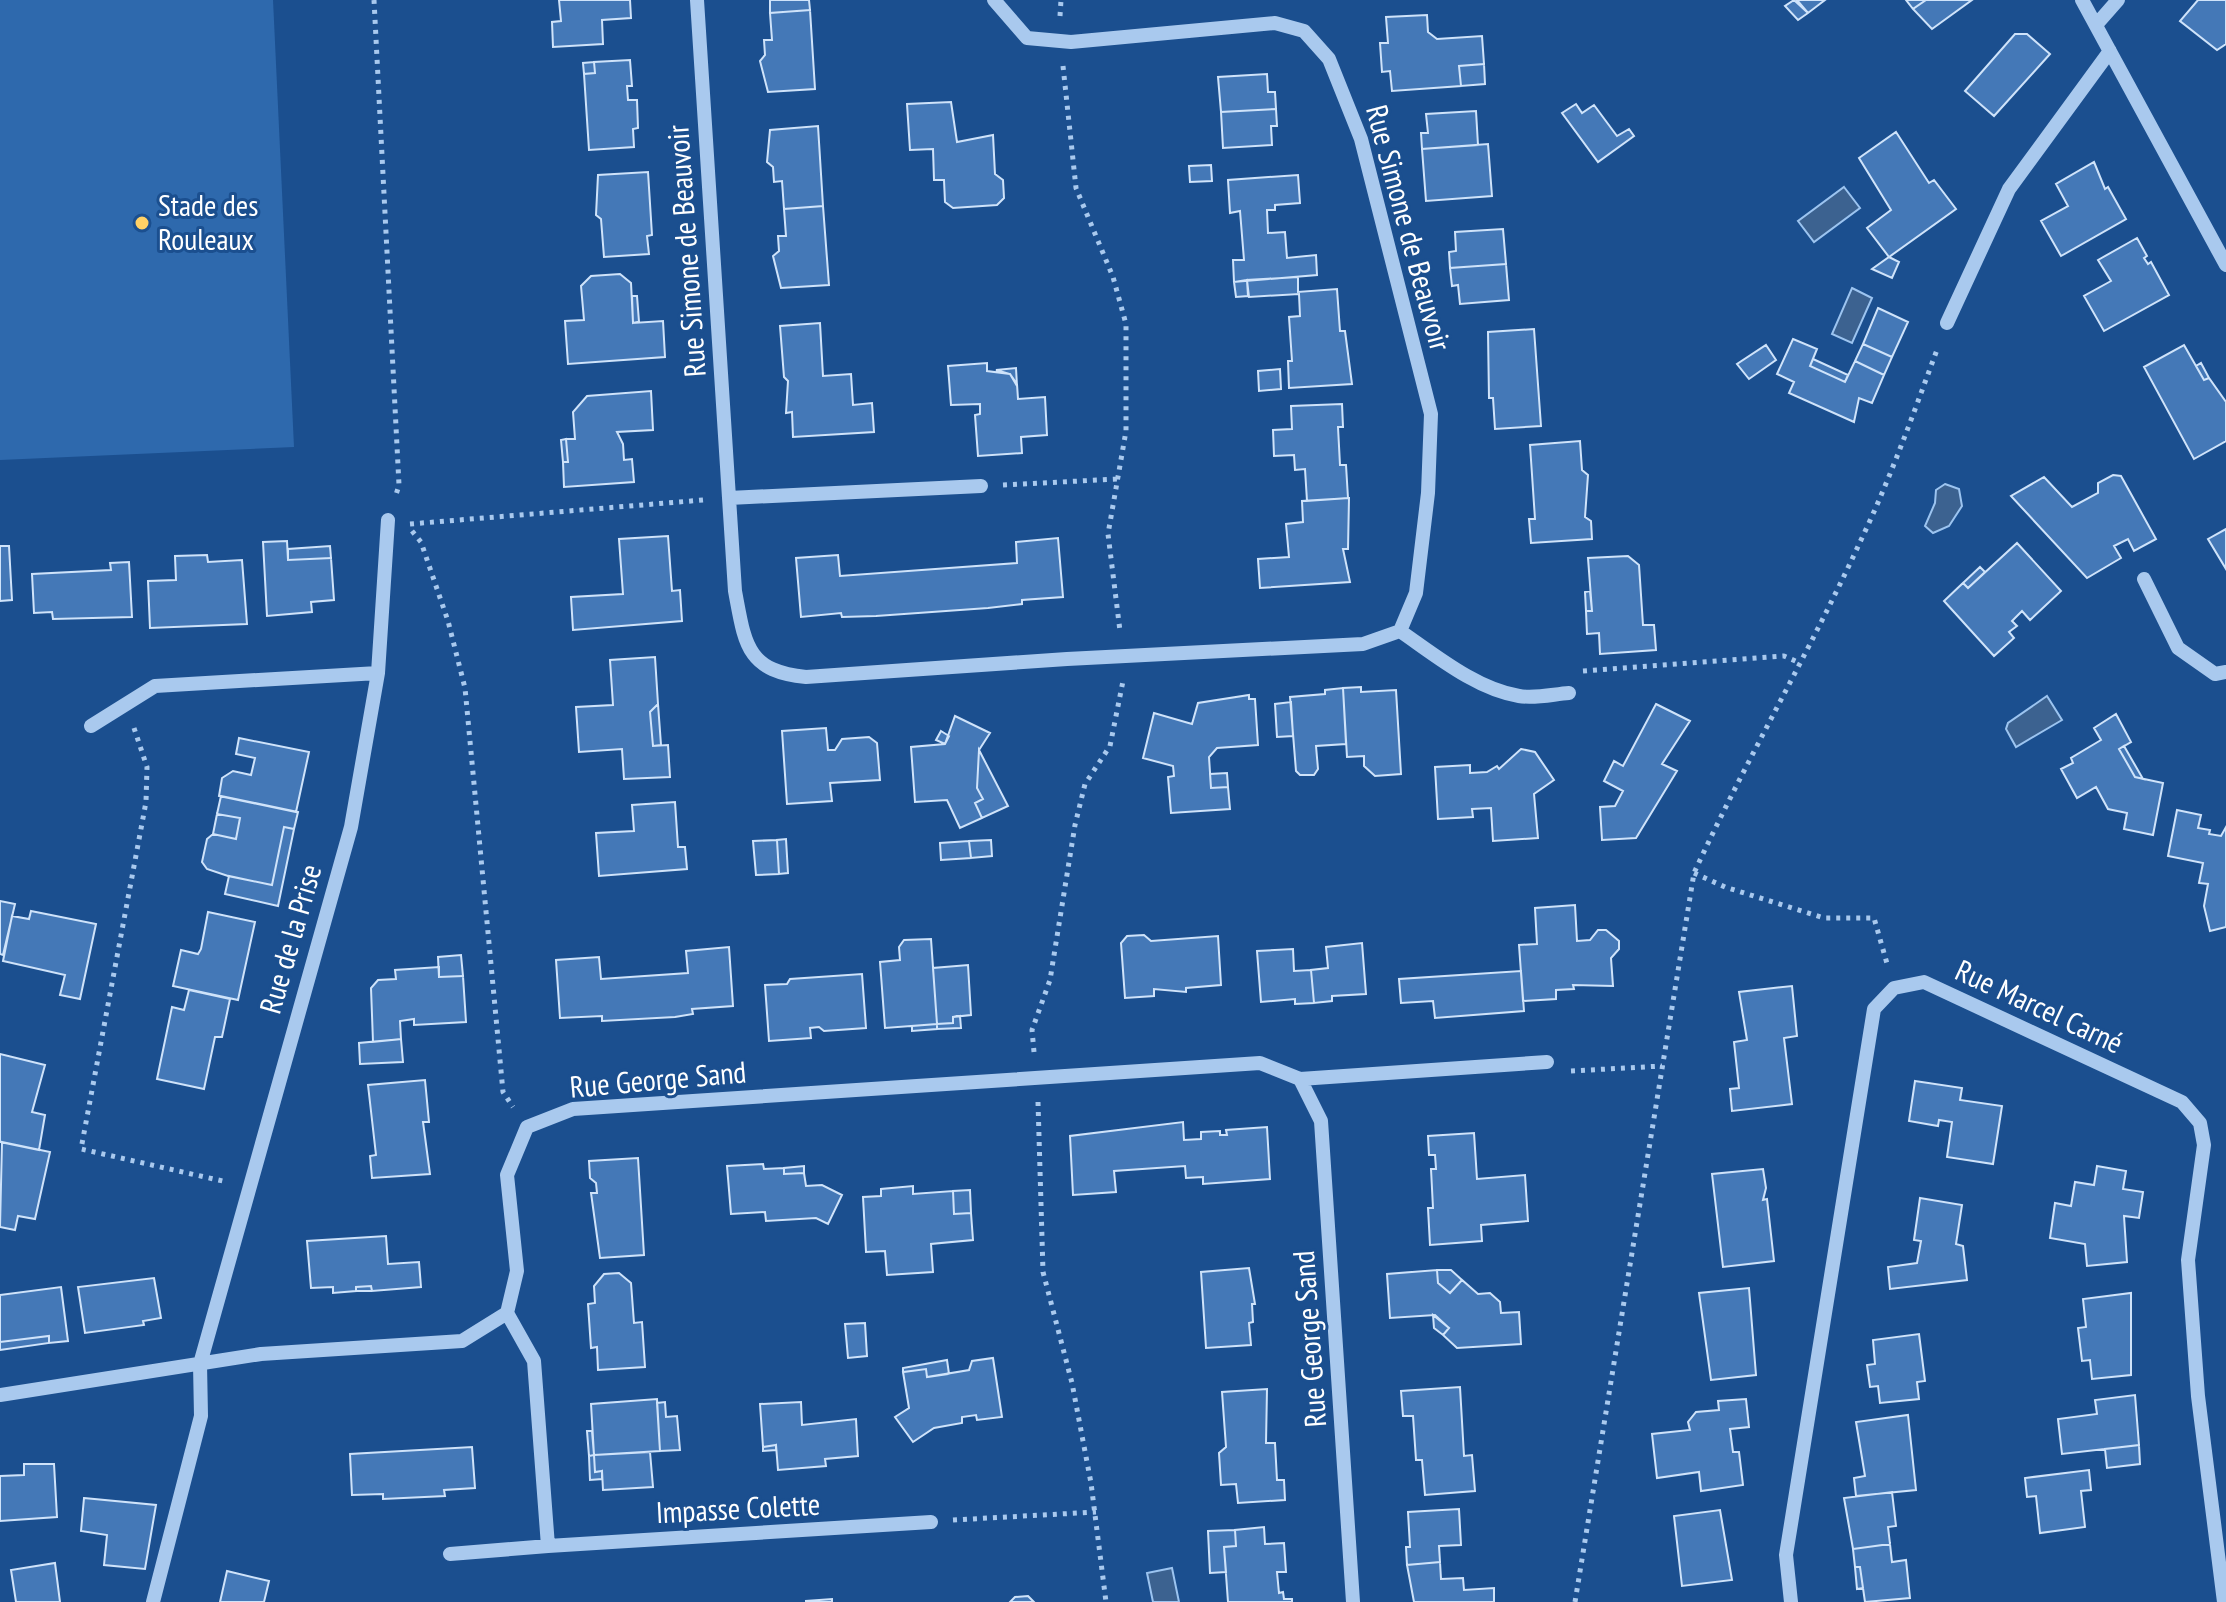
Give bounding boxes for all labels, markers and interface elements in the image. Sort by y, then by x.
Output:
street label: Rue Simone de Beauvoir [1358,101,1461,355]
street label: Rue Simone de Beauvoir [657,123,714,378]
place label: Stade des Rouleaux [158,185,258,258]
marker: Stade des Rouleaux [133,214,151,232]
street label: Rue de la Prise [250,860,329,1018]
street label: Rue Marcel Carné [1950,950,2130,1061]
street label: Rue George Sand [568,1051,748,1106]
street label: Rue George Sand [1283,1249,1334,1429]
street label: Impasse Colette [655,1484,821,1531]

